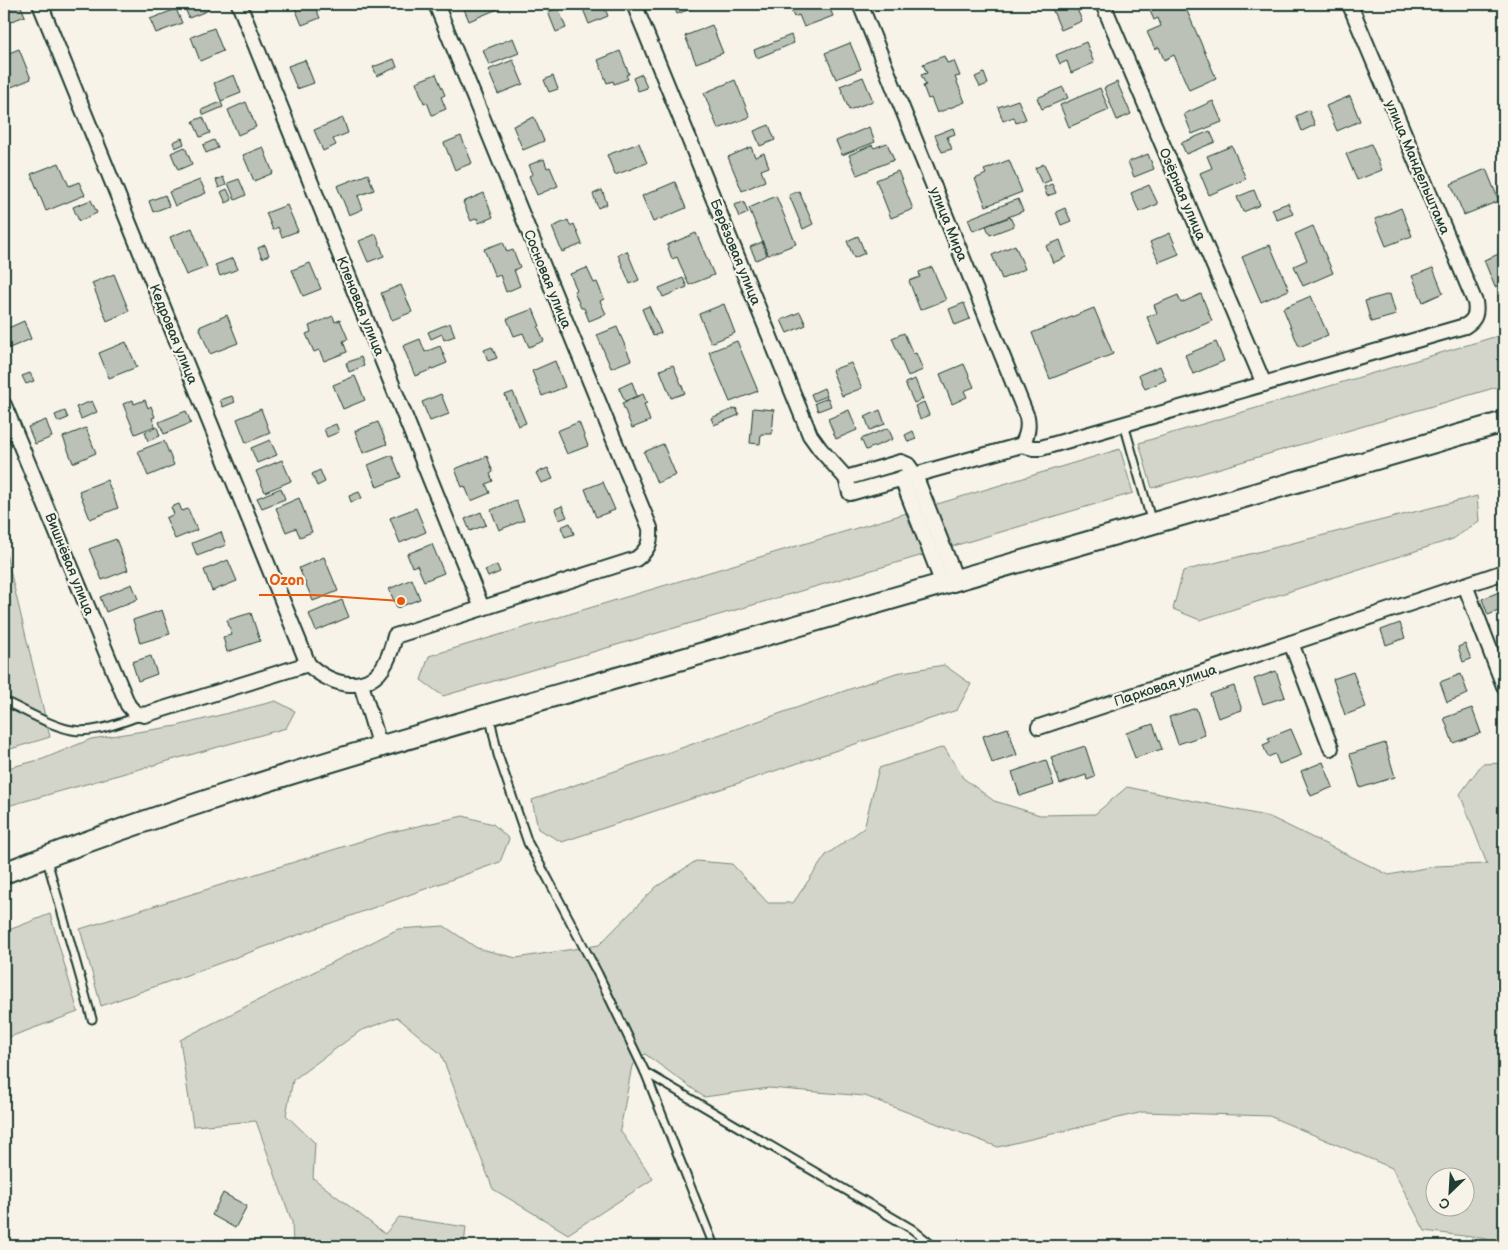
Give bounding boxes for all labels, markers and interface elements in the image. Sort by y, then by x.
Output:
street label: улица Мандельштама [1382,97,1454,238]
street label: Озёрная улица [1155,145,1210,244]
street label: улица Мира [926,185,971,264]
street label: Берёзовая улица [706,197,765,308]
street label: Сосновая улица [520,227,575,332]
street label: Кленовая улица [333,254,389,359]
street label: Кедровая улица [146,282,202,387]
street label: Вишнёвая улица [41,510,98,619]
callout: Ozon [259,565,314,595]
text: Ozon [270,571,304,590]
street label: Парковая улица [1112,661,1219,710]
north arrow [1426,1168,1476,1218]
text: С [1436,1193,1453,1213]

